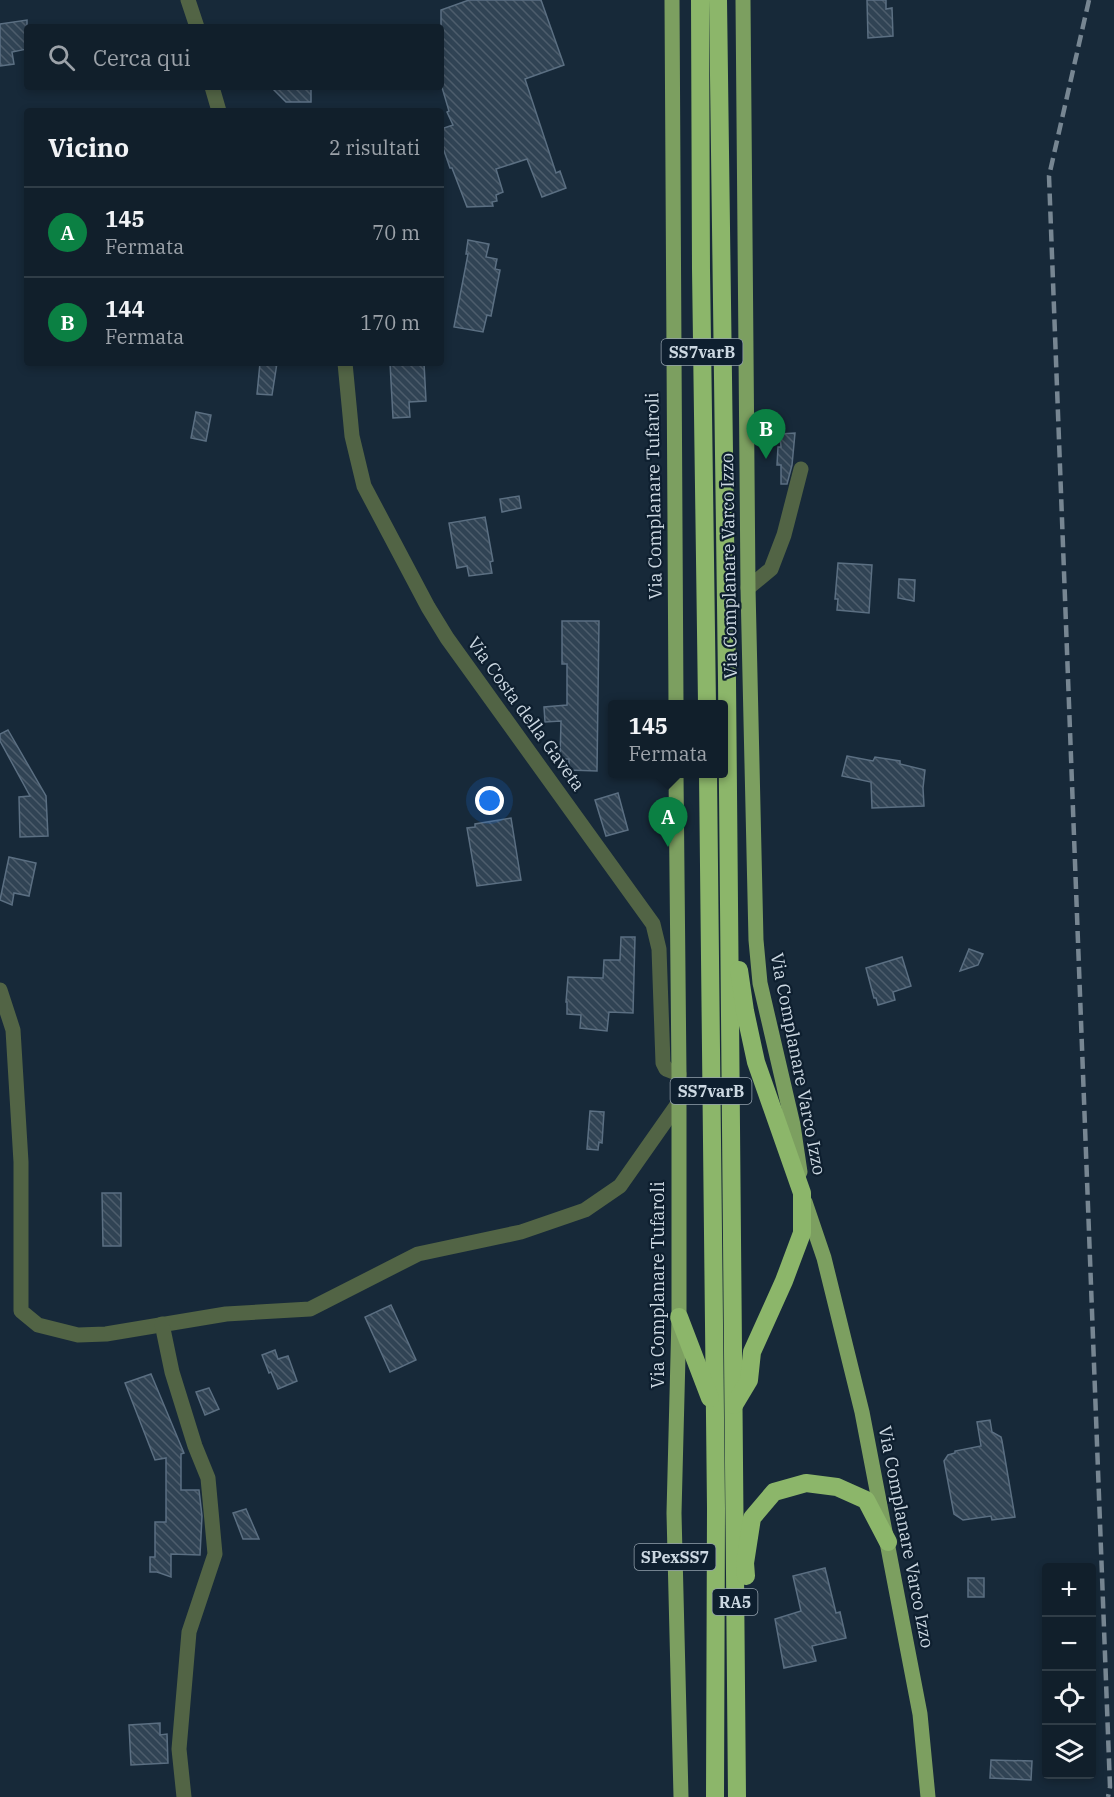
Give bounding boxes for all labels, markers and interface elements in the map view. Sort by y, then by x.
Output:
search box [24,24,444,90]
icon: search [45,41,78,74]
text: Cerca qui [93,43,191,72]
text: Vicino [48,130,129,164]
text: 2 risultati [329,134,420,161]
text: 145 [105,204,145,233]
text: A [61,219,74,246]
text: 70 m [372,219,420,246]
text: Fermata [105,233,184,260]
text: 144 [105,294,145,323]
text: B [60,309,75,336]
text: 170 m [360,309,420,336]
text: Fermata [105,323,184,350]
road number: SS7varB [662,339,742,365]
street label: Via Complanare Tufaroli [640,392,667,600]
pin: B [746,410,786,459]
street label: Via Complanare Varco Izzo [715,453,742,679]
street label: Via Costa della Gaveta [463,632,590,796]
popup [608,700,728,778]
text: 145 [628,711,668,740]
text: Fermata [628,740,708,767]
your location [475,786,504,815]
pin: A [648,798,688,847]
street label: Via Complanare Varco Izzo [766,951,831,1177]
road number: SS7varB [670,1078,752,1104]
street label: Via Complanare Tufaroli [646,1181,669,1389]
street label: Via Complanare Varco Izzo [874,1424,939,1650]
road number: SPexSS7 [634,1544,716,1570]
map controls [1042,1563,1096,1779]
button: + [1042,1563,1096,1617]
road number: RA5 [712,1589,758,1615]
button: − [1042,1617,1096,1671]
button: locate [1042,1671,1096,1725]
button: layers [1042,1725,1096,1779]

